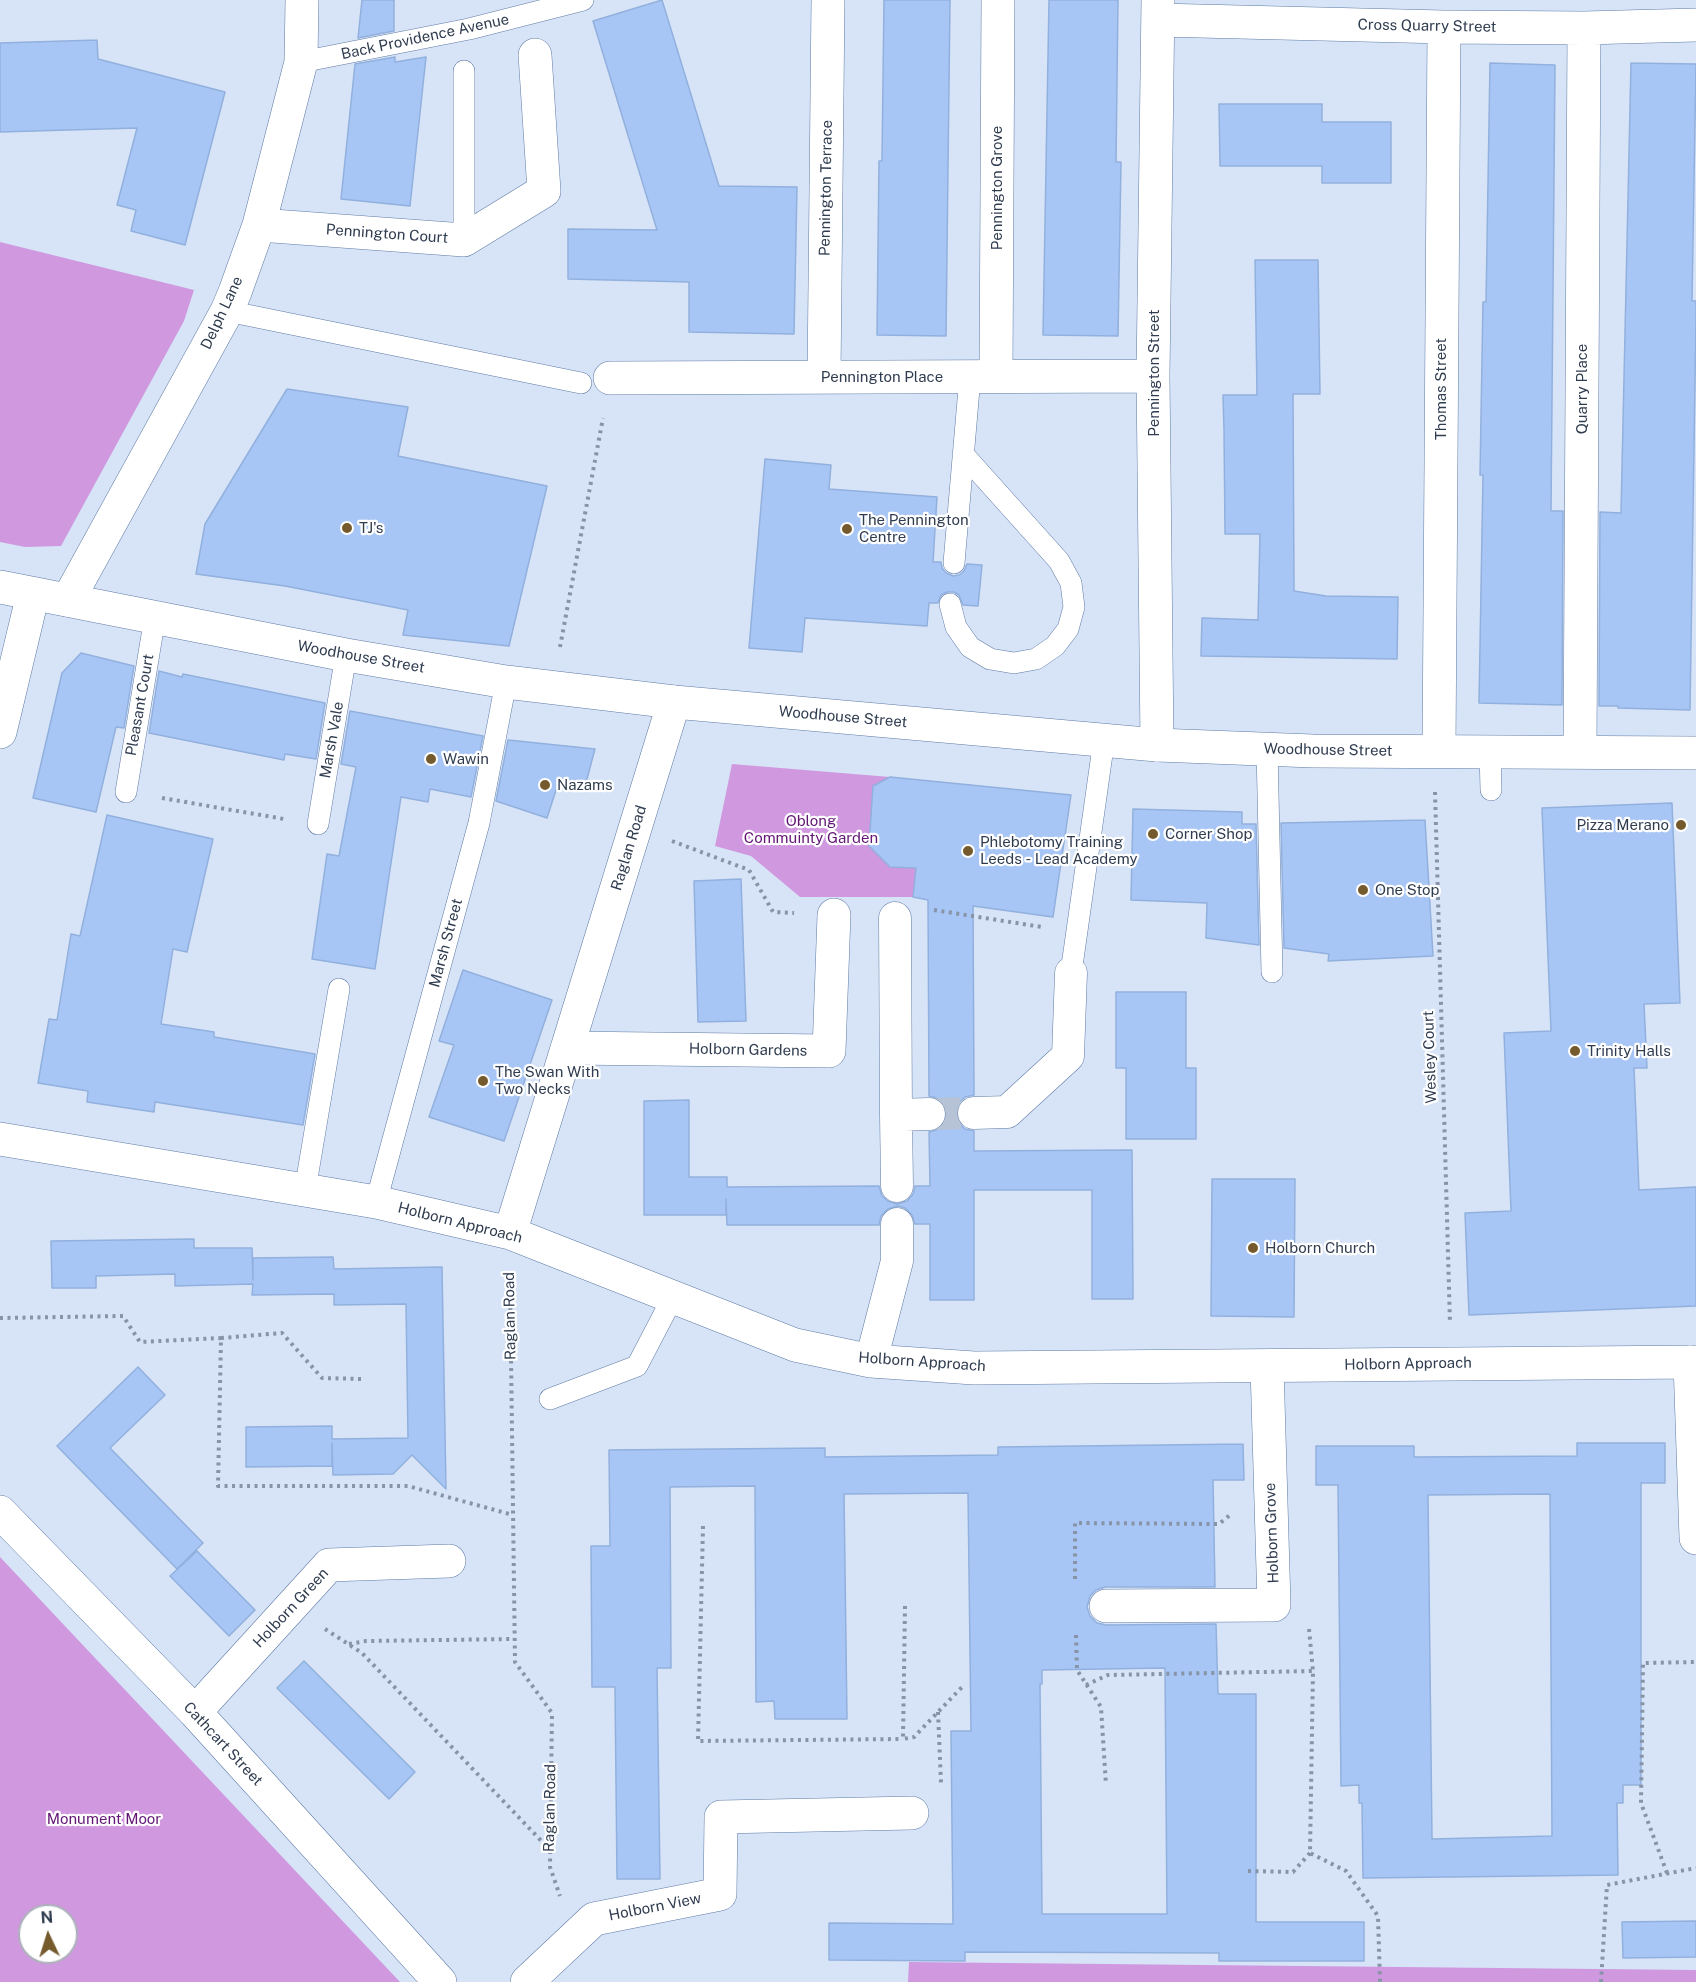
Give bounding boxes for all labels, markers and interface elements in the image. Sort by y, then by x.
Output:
street label: Back Providence Avenue [339,10,511,64]
street label: Cross Quarry Street [1357,16,1497,36]
street label: Pennington Terrace [816,120,836,256]
street label: Pennington Grove [988,126,1006,250]
street label: Pennington Court [325,221,449,247]
street label: Delph Lane [197,274,247,352]
street label: Pennington Street [1145,309,1163,437]
street label: Thomas Street [1432,338,1450,440]
street label: Quarry Place [1573,344,1591,434]
street label: Pennington Place [821,368,943,386]
place label: The Pennington Centre [859,511,969,546]
place label: TJ's [359,519,383,537]
marker: TJ's [340,521,354,535]
marker: The Pennington Centre [840,522,854,536]
street label: Woodhouse Street [296,637,426,677]
street label: Pleasant Court [122,653,158,757]
street label: Marsh Vale [316,700,348,780]
street label: Woodhouse Street [778,702,908,732]
street label: Woodhouse Street [1263,740,1393,760]
place label: Wawin [443,750,489,768]
marker: Wawin [424,752,438,766]
place label: Nazams [557,776,613,794]
marker: Nazams [538,778,552,792]
street label: Raglan Road [607,803,651,893]
park label: Oblong Commuinty Garden [744,812,878,847]
place label: Pizza Merano [1576,816,1669,834]
marker: Pizza Merano [1674,818,1688,832]
place label: Corner Shop [1165,825,1252,843]
marker: Corner Shop [1146,827,1160,841]
place label: Phlebotomy Training Leeds - Lead Academy [980,833,1137,868]
marker: Phlebotomy Training Leeds - Lead Academy [961,844,975,858]
place label: One Stop [1375,881,1440,899]
marker: One Stop [1356,883,1370,897]
street label: Marsh Street [426,897,466,989]
street label: Wesley Court [1419,1010,1441,1104]
street label: Holborn Gardens [689,1040,807,1060]
place label: Trinity Halls [1587,1042,1671,1060]
marker: Trinity Halls [1568,1044,1582,1058]
place label: The Swan With Two Necks [495,1063,599,1098]
marker: The Swan With Two Necks [476,1074,490,1088]
street label: Holborn Approach [396,1199,524,1247]
place label: Holborn Church [1265,1239,1375,1257]
marker: Holborn Church [1246,1241,1260,1255]
street label: Raglan Road [500,1272,520,1360]
street label: Holborn Approach [858,1349,986,1375]
street label: Holborn Approach [1344,1354,1472,1374]
street label: Holborn Grove [1261,1482,1283,1584]
street label: Holborn Green [250,1564,332,1652]
street label: Cathcart Street [180,1698,266,1790]
street label: Raglan Road [540,1764,560,1852]
park label: Monument Moor [47,1810,161,1828]
street label: Holborn View [607,1889,703,1925]
north arrow [18,1904,78,1964]
text: N [40,1908,54,1927]

